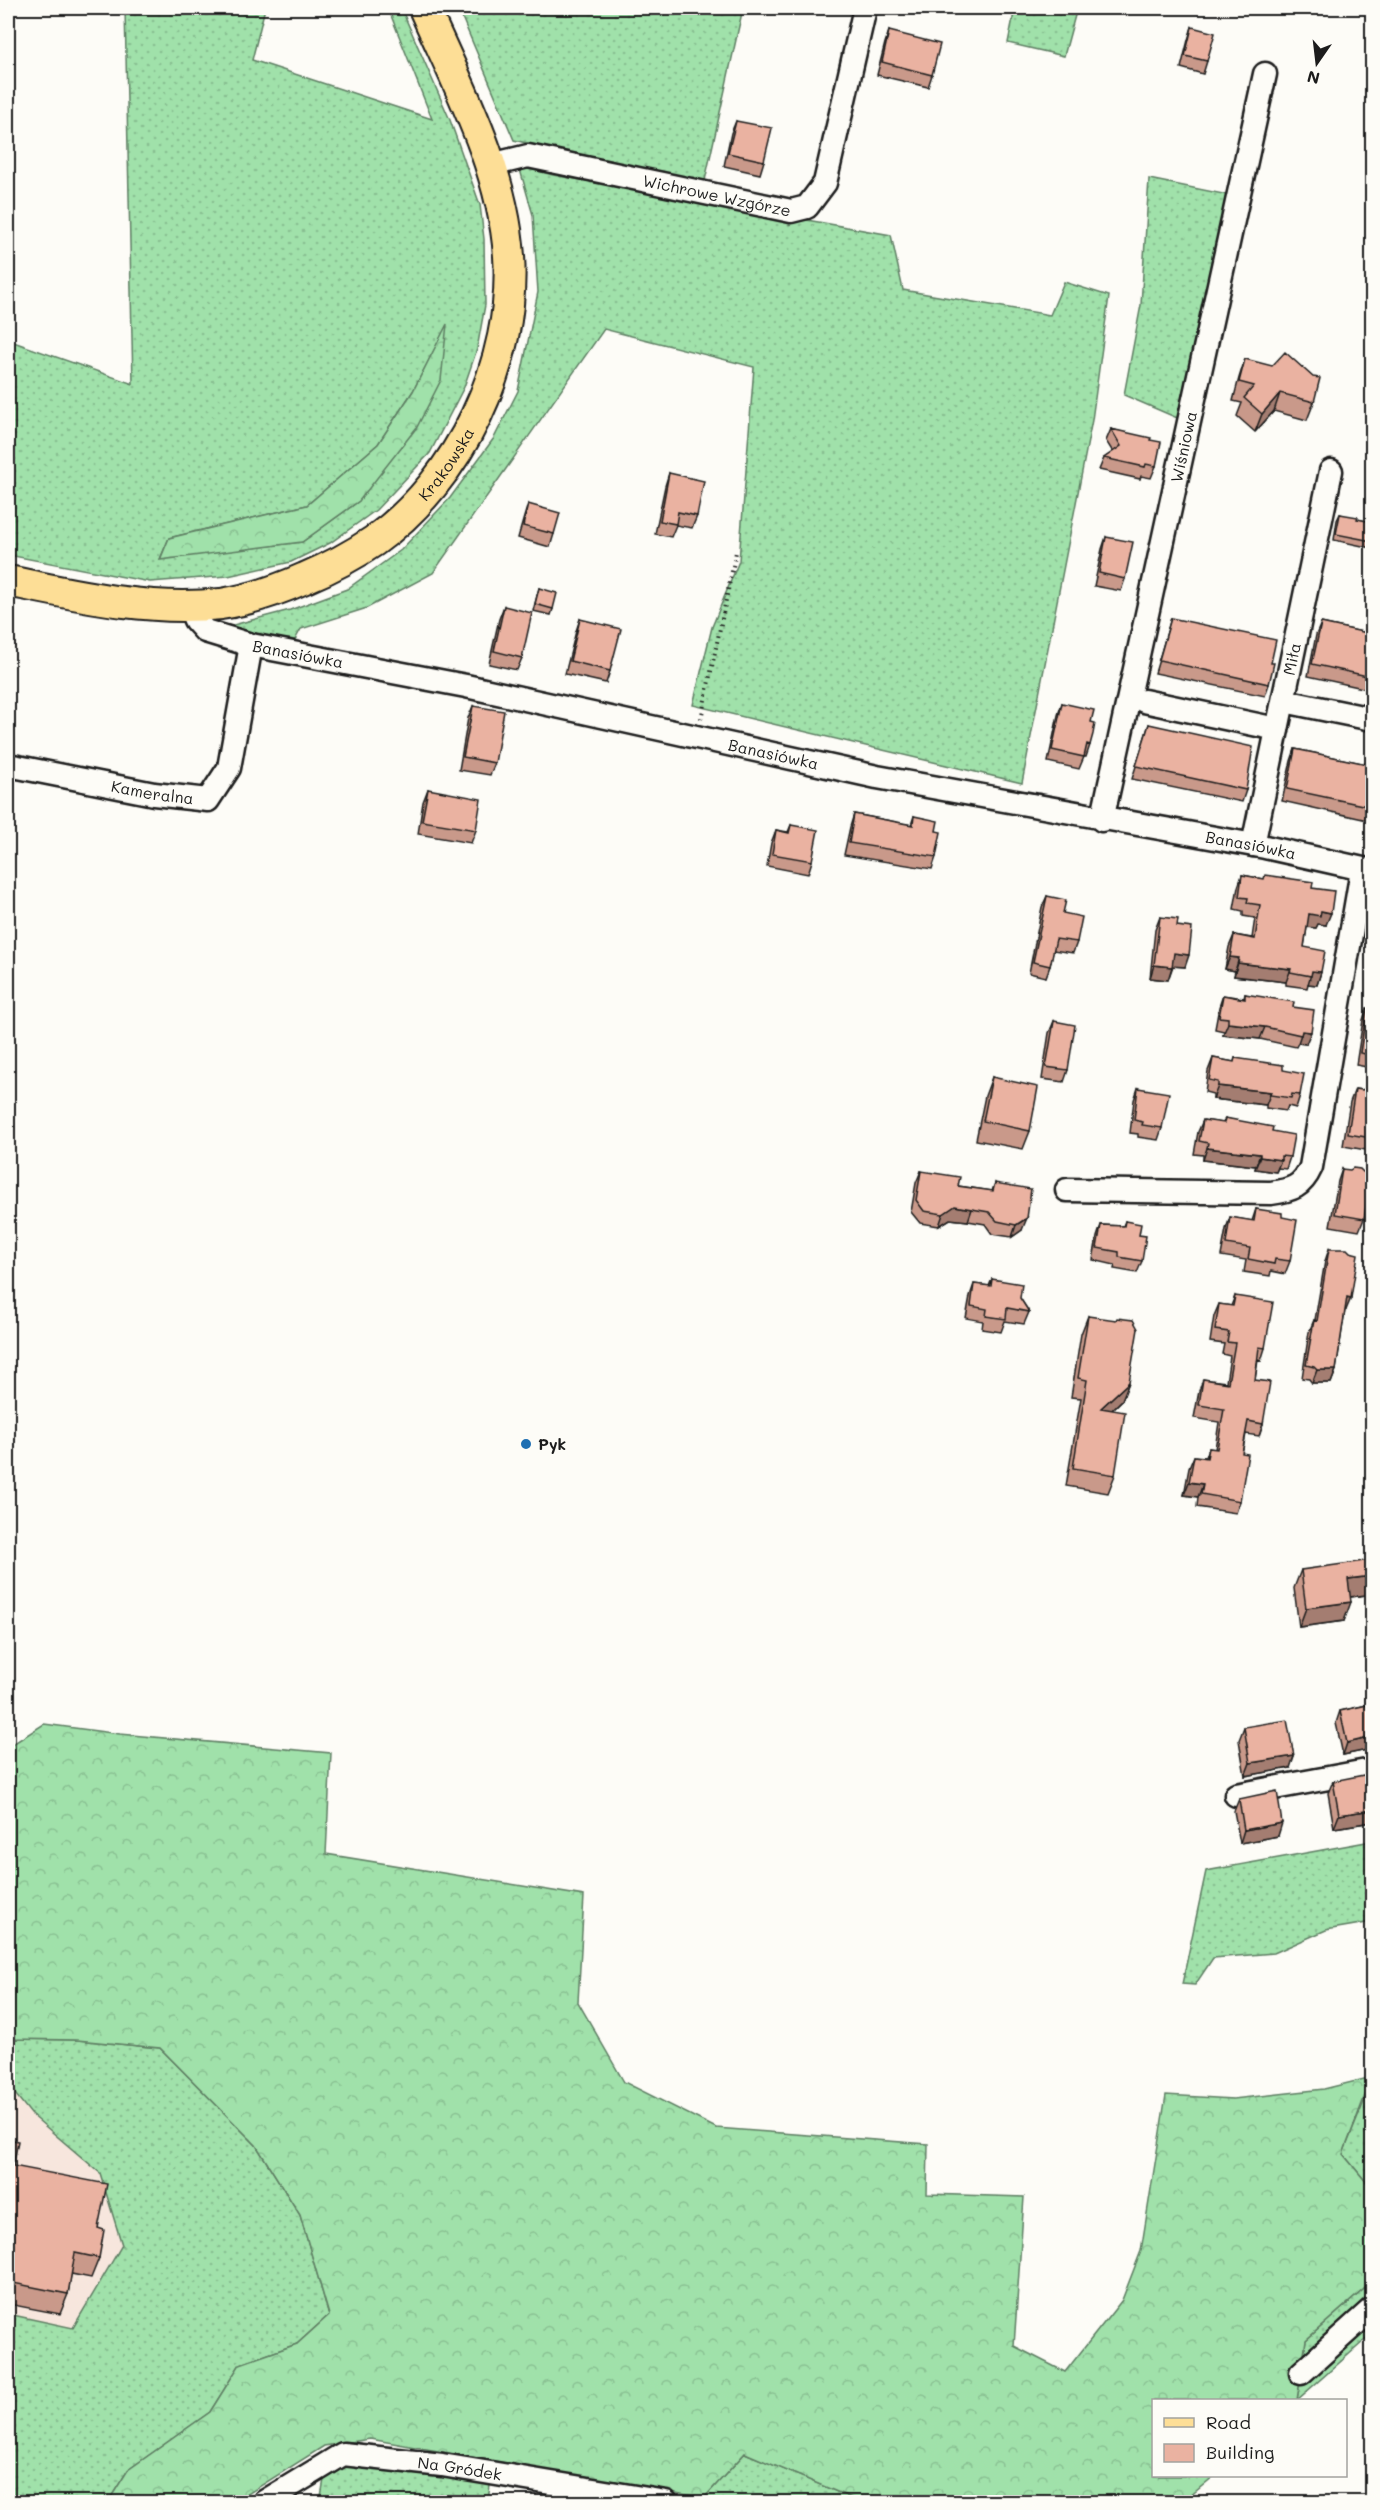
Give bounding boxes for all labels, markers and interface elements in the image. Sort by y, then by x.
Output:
north arrow [1287,33,1347,93]
text: N [1305,66,1322,90]
street label: Wichrowe Wzgórze [641,169,793,221]
street label: Wiśniowa [1165,409,1201,484]
street label: Krakowska [413,424,478,505]
street label: Banasiówka [251,635,345,672]
street label: Miła [1278,641,1305,677]
street label: Banasiówka [727,733,821,774]
street label: Kameralna [109,775,195,808]
street label: Banasiówka [1204,825,1298,864]
place label: Pyk [538,1433,566,1454]
marker: Pyk [519,1437,533,1451]
legend [1152,2399,1347,2477]
text: Road [1206,2410,1251,2434]
text: Building [1206,2440,1274,2464]
street label: Na Gródek [417,2451,503,2485]

